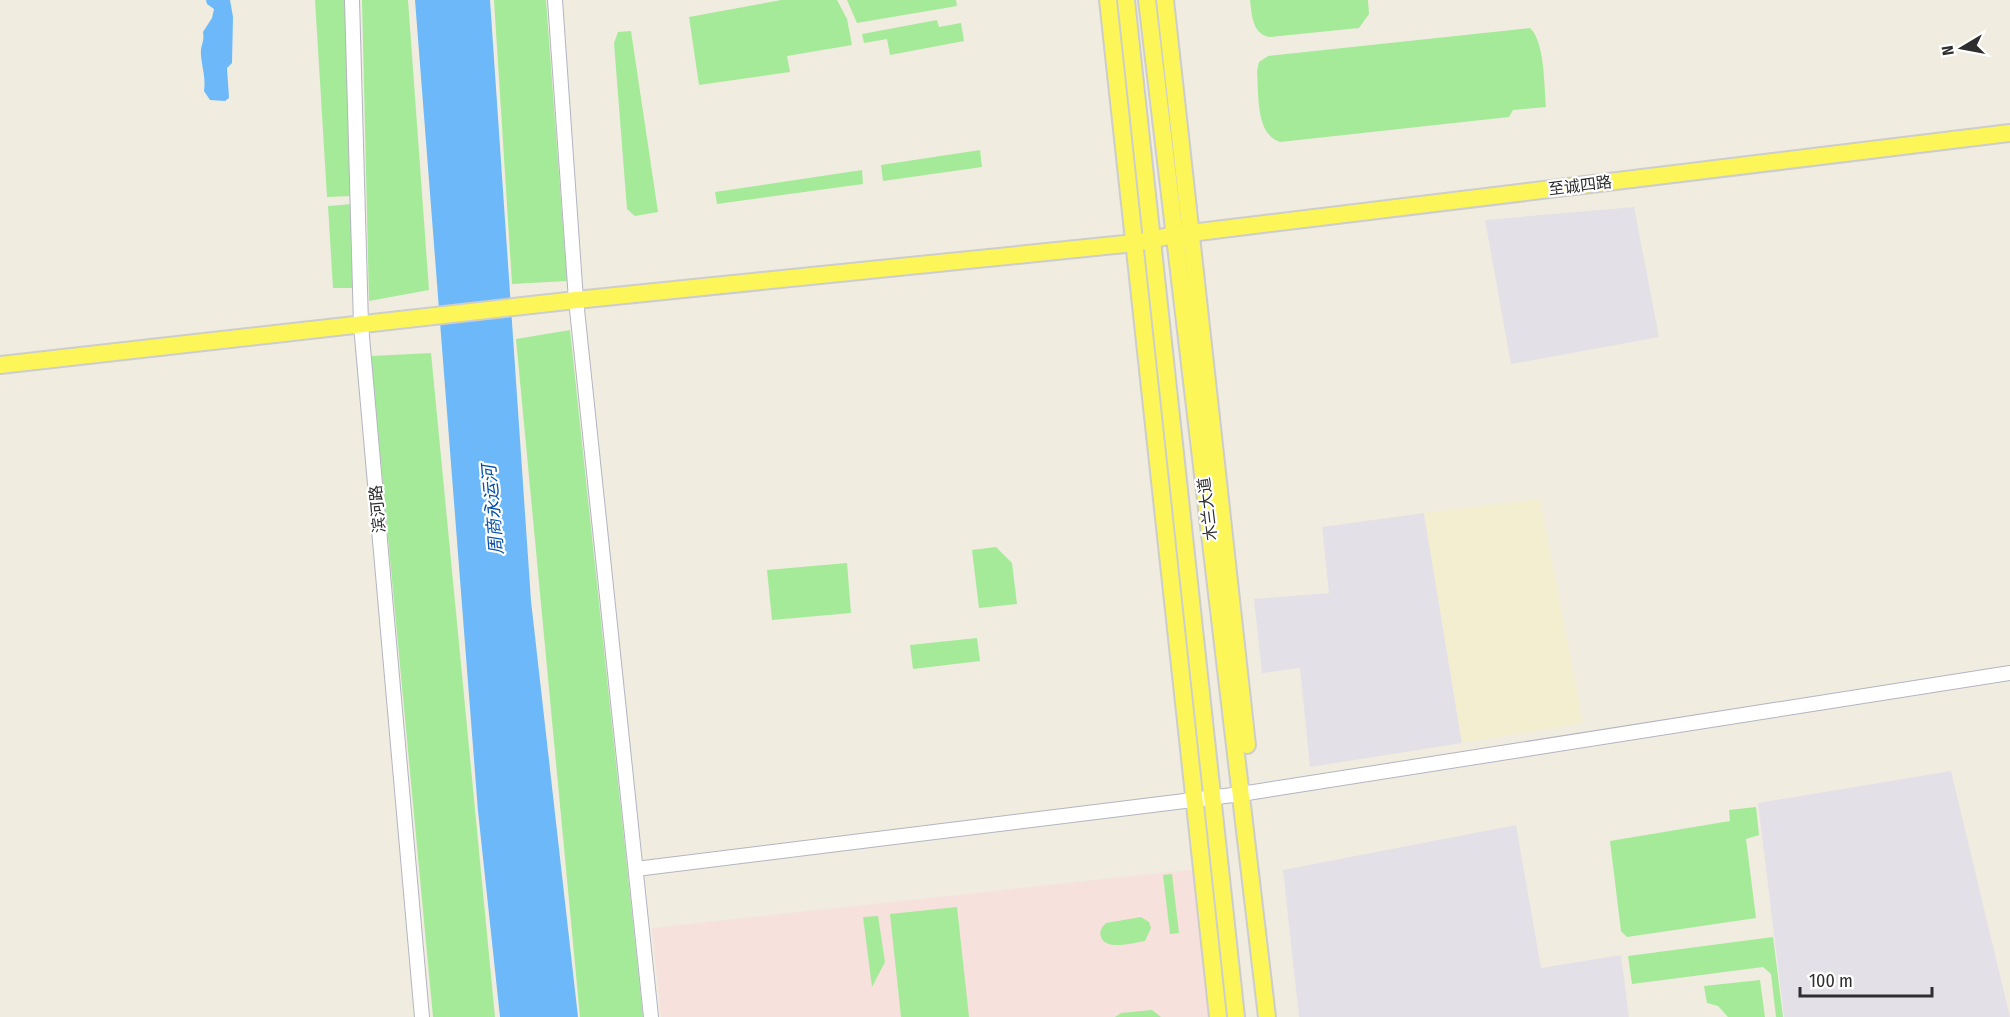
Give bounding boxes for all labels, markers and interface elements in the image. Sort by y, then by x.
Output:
north arrow [1932,18,1992,78]
text: N [1938,44,1958,57]
street label: 至诚四路 [1547,172,1613,199]
water label: 周商永运河 [478,461,508,556]
street label: 木兰大道 [1194,476,1221,542]
street label: 滨河路 [366,484,389,534]
scale bar [1800,960,1932,998]
text: 100 m [1809,970,1853,992]

